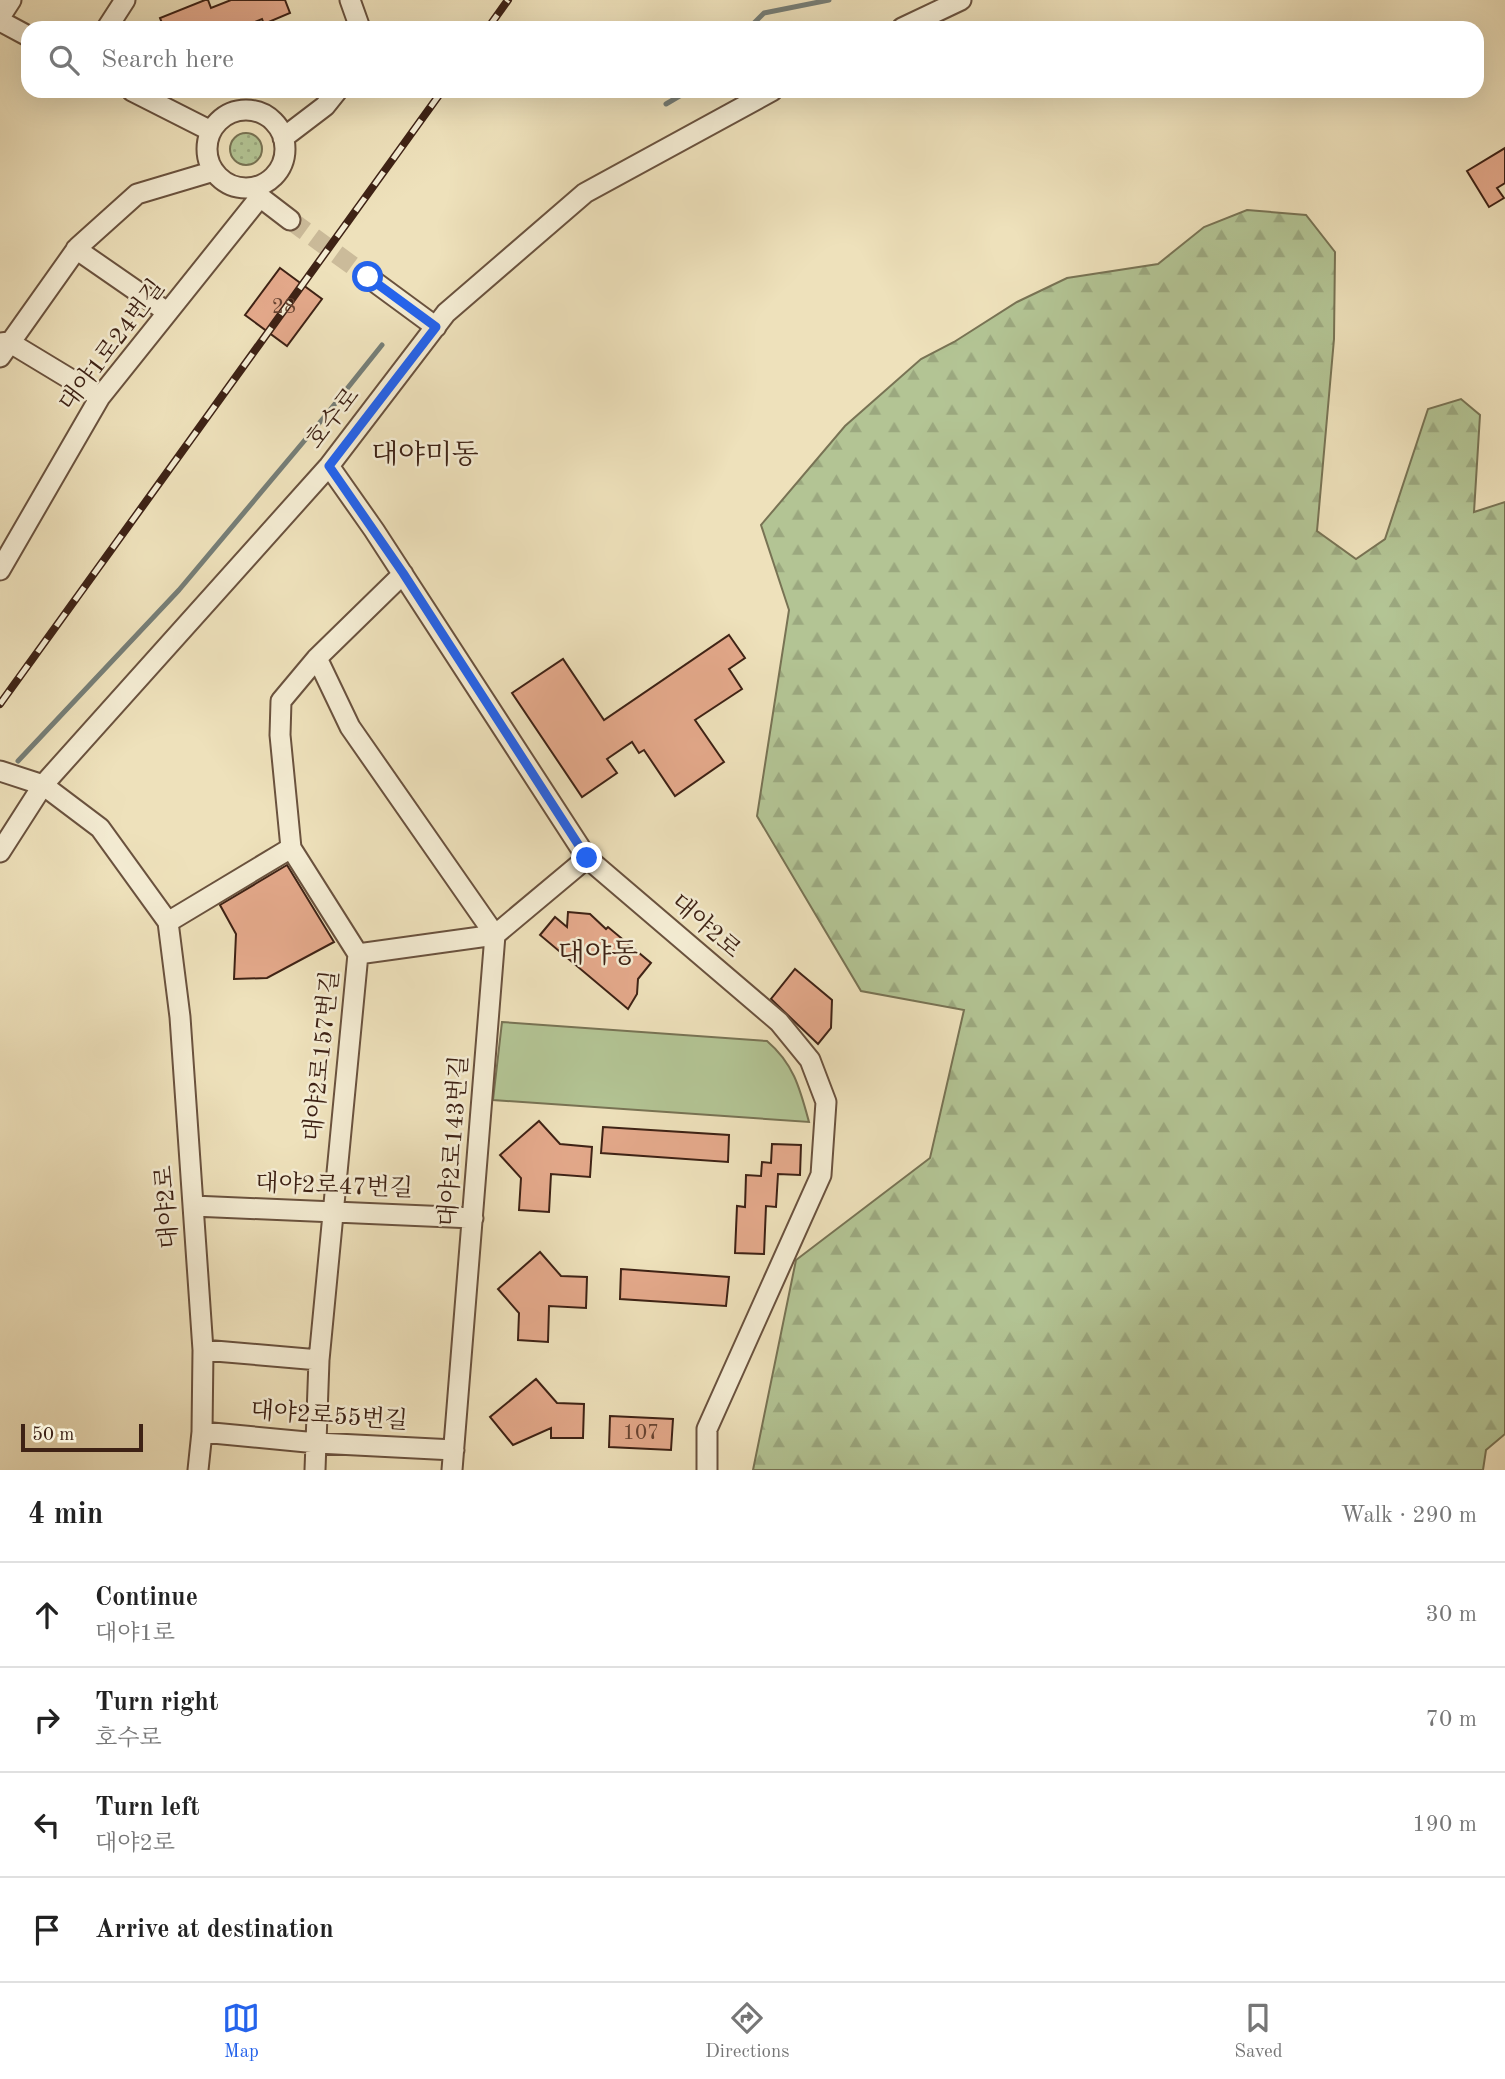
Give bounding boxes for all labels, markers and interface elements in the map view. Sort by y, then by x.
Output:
search box [21,21,1484,98]
icon: search [45,41,83,79]
text: Search here [101,47,234,73]
route start [352,261,383,292]
street label: 대야1로24번길 [54,275,170,416]
house number: 28 [272,297,296,318]
street label: 호수로 [302,383,365,454]
district label: 대야미동 [371,440,479,470]
route end [571,842,602,873]
street label: 대야2로 [666,889,746,963]
district label: 대야동 [557,939,639,969]
street label: 대야2로157번길 [300,969,344,1143]
street label: 대야2로143번길 [435,1054,473,1227]
street label: 대야2로 [151,1165,183,1250]
street label: 대야2로47번길 [255,1170,413,1202]
street label: 대야2로55번길 [250,1398,409,1434]
scale bar [21,1421,144,1453]
house number: 107 [623,1423,659,1444]
text: 50 m [32,1426,74,1445]
text: 4 min [28,1500,103,1530]
text: Walk · 290 m [1341,1504,1477,1527]
text: Continue [95,1585,198,1611]
icon: ahead [28,1596,66,1634]
text: 30 m [1426,1603,1477,1626]
text: 대야1로 [95,1622,175,1645]
text: Turn right [95,1690,218,1716]
icon: right [28,1701,66,1739]
text: 70 m [1426,1708,1477,1731]
text: 호수로 [95,1727,162,1750]
text: Turn left [95,1795,200,1821]
icon: left [28,1806,66,1844]
text: 190 m [1412,1813,1477,1836]
text: 대야2로 [95,1832,175,1855]
icon: arrive [28,1911,66,1949]
text: Arrive at destination [95,1917,334,1943]
tab: Map [222,1999,260,2064]
tab: Directions [705,1999,790,2064]
tab: Saved [1234,1999,1283,2064]

